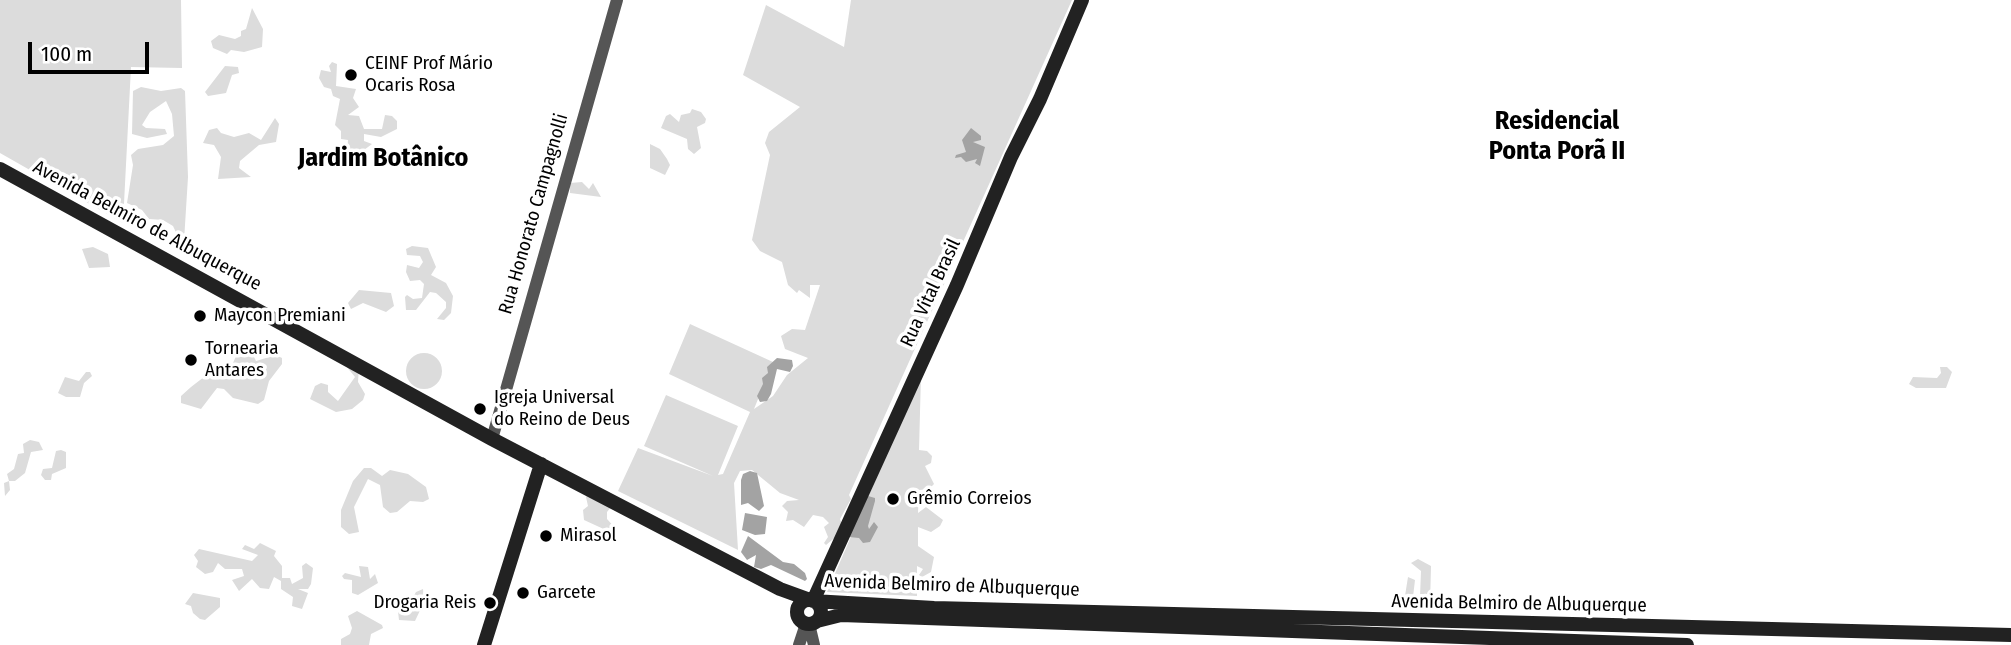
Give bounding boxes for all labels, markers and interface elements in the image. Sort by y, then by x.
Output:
scale bar [32,28,152,72]
text: 100 m [41,41,92,67]
place label: CEINF Prof Mário Ocaris Rosa [365,53,493,97]
marker: CEINF Prof Mário Ocaris Rosa [343,67,359,83]
district label: Residencial Ponta Porã II [1489,106,1625,168]
street label: Rua Honorato Campagnolli [494,111,574,317]
district label: Jardim Botânico [298,143,468,175]
street label: Avenida Belmiro de Albuquerque [29,156,265,296]
street label: Rua Vital Brasil [896,235,966,351]
place label: Maycon Premiani [214,305,346,327]
marker: Maycon Premiani [192,308,208,324]
place label: Tornearia Antares [205,338,279,382]
marker: Tornearia Antares [183,352,199,368]
place label: Igreja Universal do Reino de Deus [494,387,630,431]
marker: Igreja Universal do Reino de Deus [472,401,488,417]
place label: Grêmio Correios [907,488,1032,510]
marker: Grêmio Correios [885,491,901,507]
place label: Mirasol [560,525,617,547]
marker: Mirasol [538,528,554,544]
street label: Avenida Belmiro de Albuquerque [824,570,1080,602]
place label: Garcete [537,582,596,604]
marker: Garcete [515,585,531,601]
street label: Avenida Belmiro de Albuquerque [1391,590,1647,618]
place label: Drogaria Reis [373,592,476,614]
marker: Drogaria Reis [482,595,498,611]

